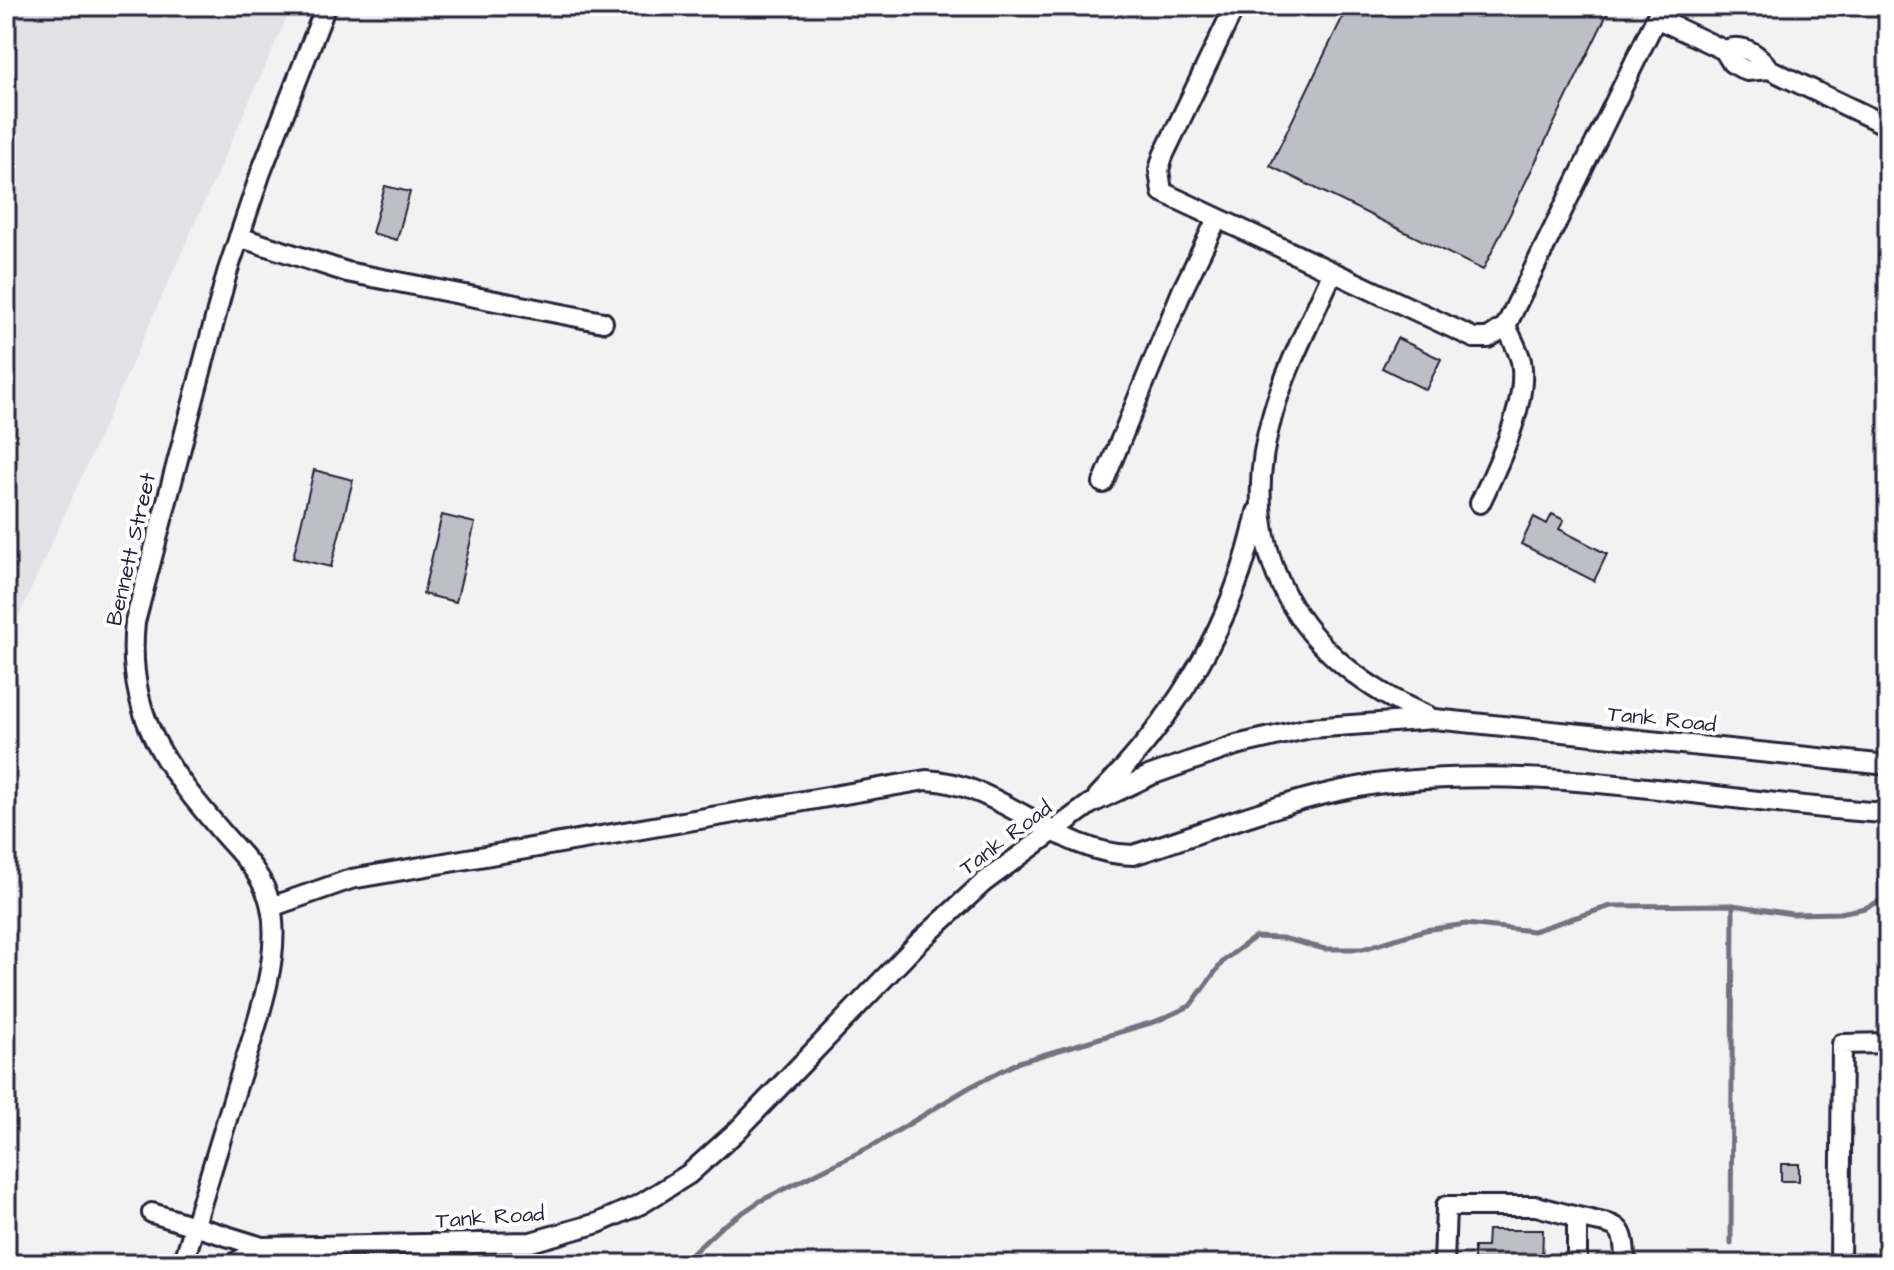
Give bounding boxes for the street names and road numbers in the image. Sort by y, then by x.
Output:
street label: Bennett Street [99,470,164,629]
street label: Tank Road [1606,698,1718,741]
street label: Tank Road [953,793,1059,883]
street label: Tank Road [435,1198,545,1237]

